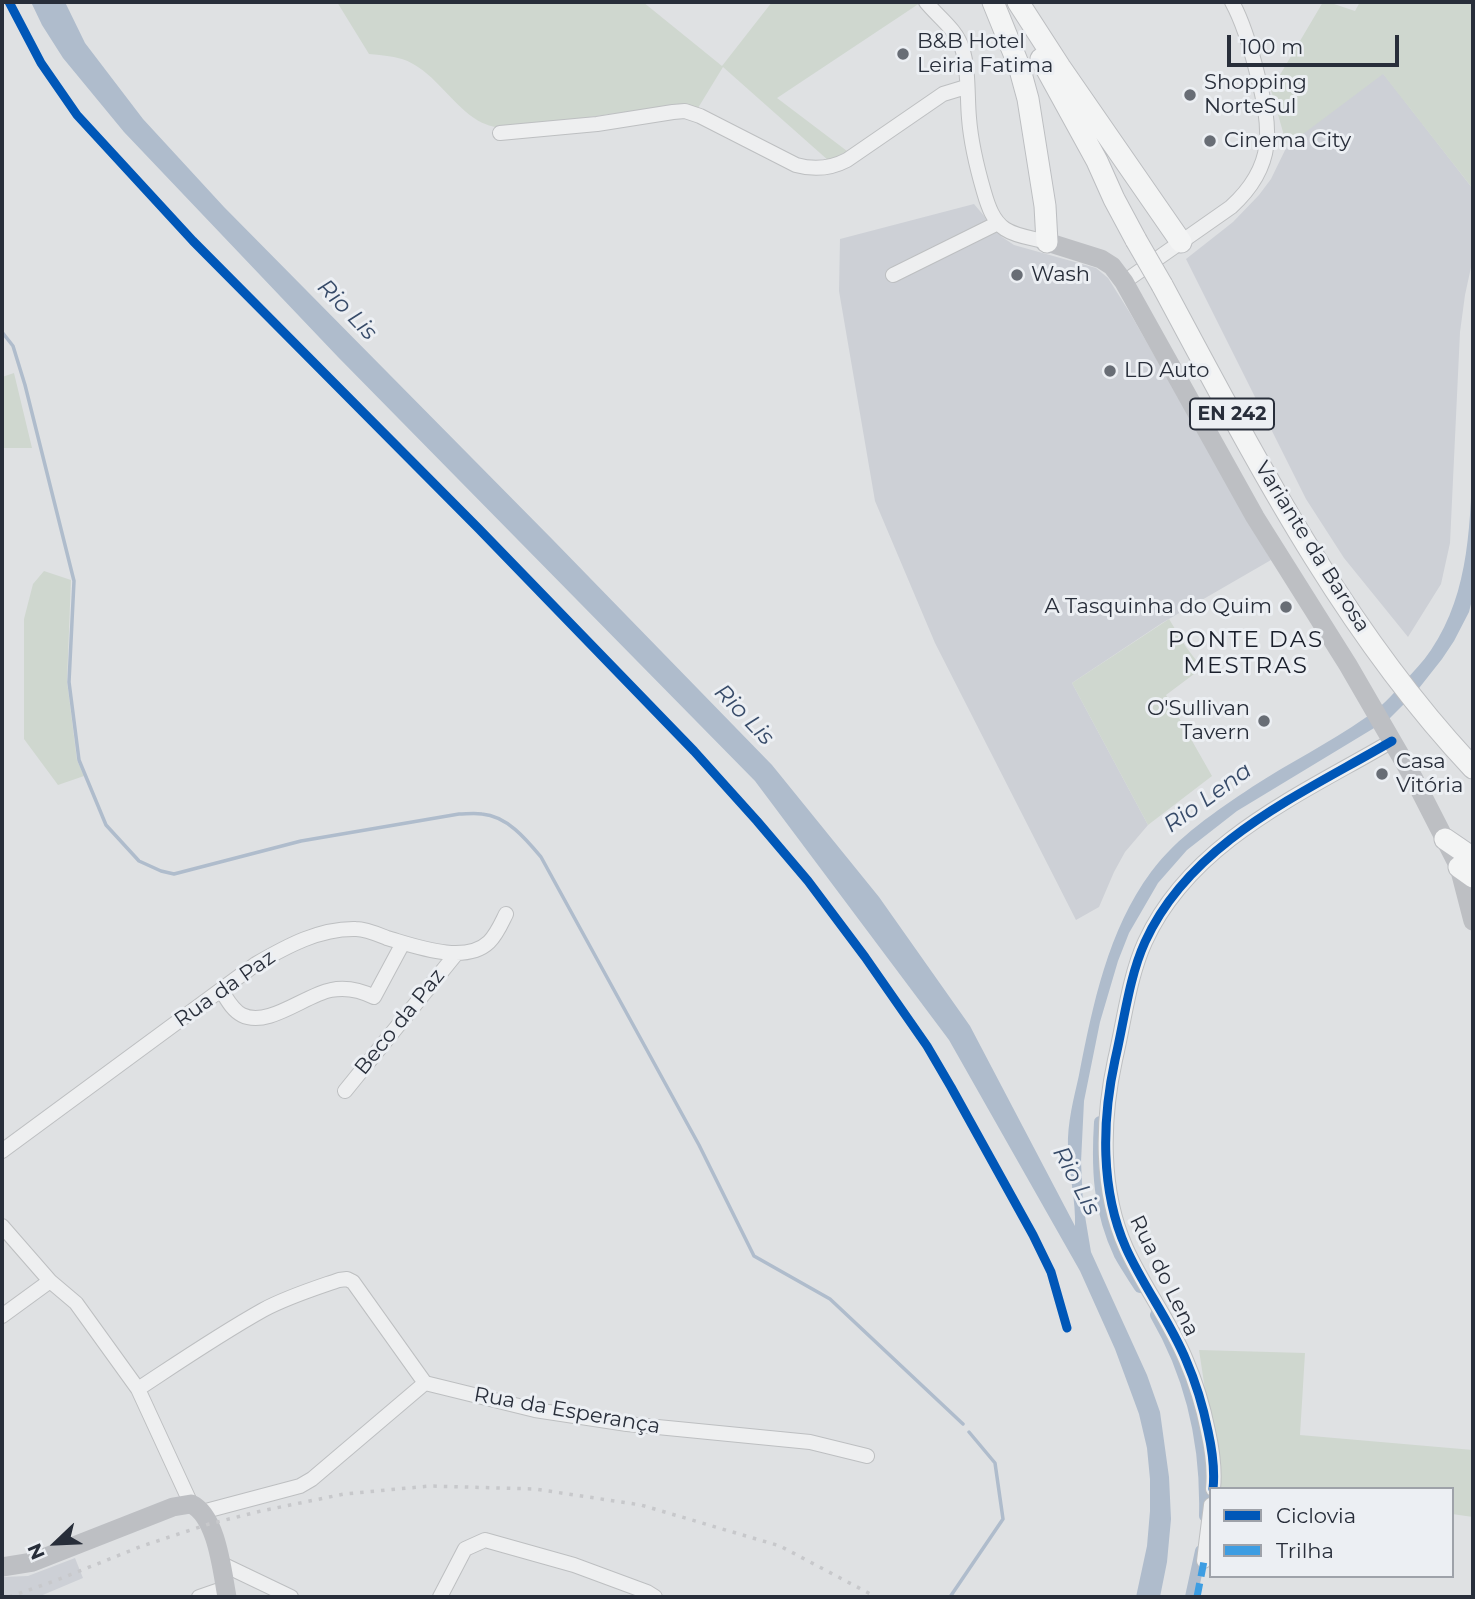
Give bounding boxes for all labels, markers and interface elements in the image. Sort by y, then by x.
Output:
scale bar [1230,21,1402,65]
place label: B&B Hotel Leiria Fatima [917,29,1053,79]
text: 100 m [1240,34,1303,59]
marker: B&B Hotel Leiria Fatima [895,46,911,62]
place label: Shopping NorteSul [1204,70,1307,120]
marker: Shopping NorteSul [1182,87,1198,103]
place label: Cinema City [1224,128,1351,154]
marker: Cinema City [1202,133,1218,149]
place label: Wash [1031,262,1090,288]
marker: Wash [1009,267,1025,283]
water label: Rio Lis [311,274,383,346]
place label: LD Auto [1124,358,1209,384]
marker: LD Auto [1102,363,1118,379]
road number: EN 242 [1190,398,1274,430]
street label: Variante da Barosa [1249,457,1375,637]
place label: A Tasquinha do Quim [1045,594,1272,620]
marker: A Tasquinha do Quim [1278,599,1294,615]
district label: PONTE DAS MESTRAS [1169,626,1323,680]
water label: Rio Lis [708,679,780,751]
place label: O'Sullivan Tavern [1147,696,1250,746]
marker: O'Sullivan Tavern [1256,713,1272,729]
place label: Casa Vitória [1396,749,1463,799]
water label: Rio Lena [1159,757,1257,839]
marker: Casa Vitória [1374,766,1390,782]
street label: Rua da Paz [170,945,280,1033]
street label: Beco da Paz [350,964,450,1080]
water label: Rio Lis [1046,1142,1106,1220]
street label: Rua do Lena [1124,1211,1204,1341]
street label: Rua da Esperança [472,1382,662,1440]
legend [1209,1487,1454,1578]
text: Ciclovia [1276,1503,1356,1528]
north arrow [21,1508,91,1578]
text: Trilha [1276,1538,1334,1563]
text: N [23,1540,50,1563]

